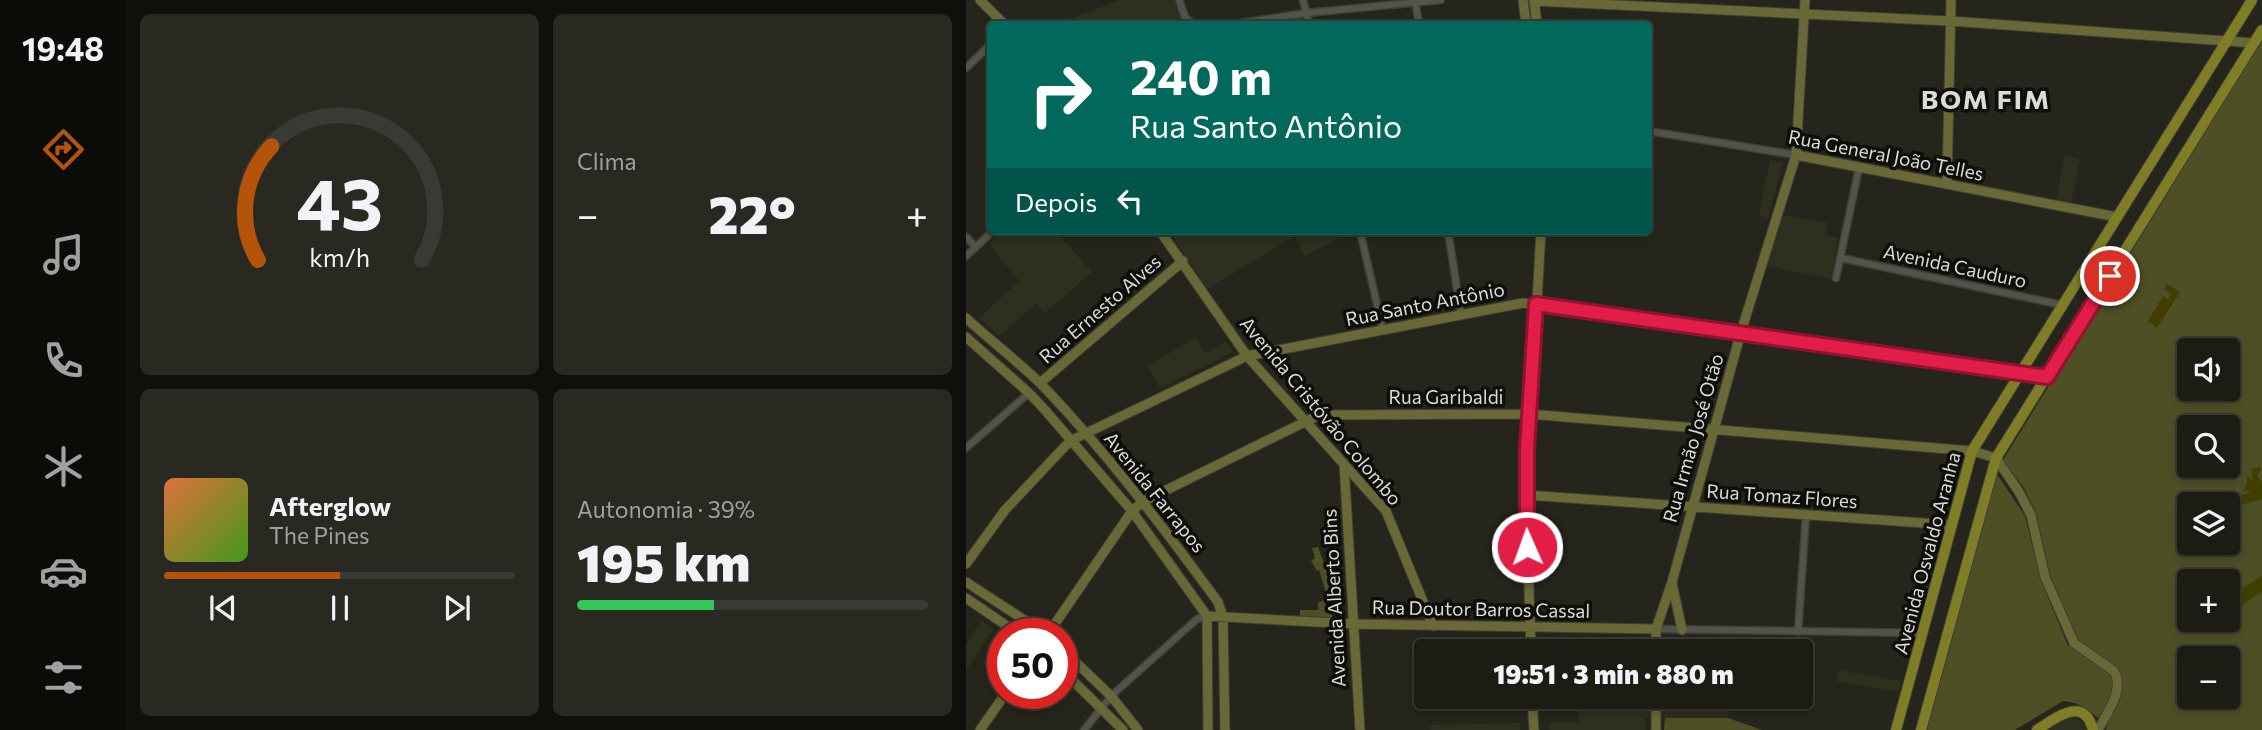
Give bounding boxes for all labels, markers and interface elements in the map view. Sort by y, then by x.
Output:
text: 19:48 [22,28,104,68]
text: 240 m [1130,45,1272,105]
icon: right [1015,49,1106,140]
district label: BOM FIM [1921,83,2051,114]
text: Rua Santo Antônio [1130,105,1402,145]
street label: Rua General João Telles [1787,124,1986,185]
icon: directions [39,125,88,174]
text: Clima [577,147,637,175]
text: 43 [296,157,383,246]
text: 22° [708,181,796,245]
icon: left [1111,182,1149,220]
text: Depois [1015,186,1097,217]
text: − [577,190,599,237]
text: + [906,190,928,237]
icon: music [39,230,88,279]
street label: Avenida Cauduro [1881,239,2029,292]
text: km/h [309,242,370,272]
pin [2080,246,2140,306]
street label: Rua Ernesto Alves [1034,249,1165,368]
icon: arrive [2091,257,2129,295]
street label: Rua Santo Antônio [1343,277,1506,330]
street label: Avenida Cristóvão Colombo [1236,312,1407,510]
icon: phone [39,336,88,385]
map controls [2177,338,2240,709]
button: sound [2177,338,2240,401]
street label: Rua Irmão José Otão [1657,351,1728,525]
street label: Rua Garibaldi [1388,385,1504,408]
button: search [2177,415,2240,478]
street label: Avenida Farrapos [1100,427,1211,557]
icon: climate [39,442,88,491]
street label: Avenida Osvaldo Aranha [1888,449,1965,657]
street label: Rua Tomaz Flores [1706,479,1858,512]
text: Afterglow [269,490,391,521]
button: layers [2177,492,2240,555]
text: Autonomia · 39% [577,495,755,523]
street label: Avenida Alberto Bins [1317,508,1350,688]
position arrow [1490,510,1564,584]
text: The Pines [269,521,370,549]
text: 195 km [577,529,750,593]
icon: car [39,547,88,596]
button: + [2177,569,2240,632]
icon: previous [204,589,242,627]
icon: pause [321,589,359,627]
icon: next [438,589,476,627]
street label: Rua Doutor Barros Cassal [1372,595,1590,622]
speed limit sign: 50 [987,618,1078,709]
button: − [2177,646,2240,709]
icon: filters [39,653,88,702]
text: 19:51 · 3 min · 880 m [1493,658,1734,689]

